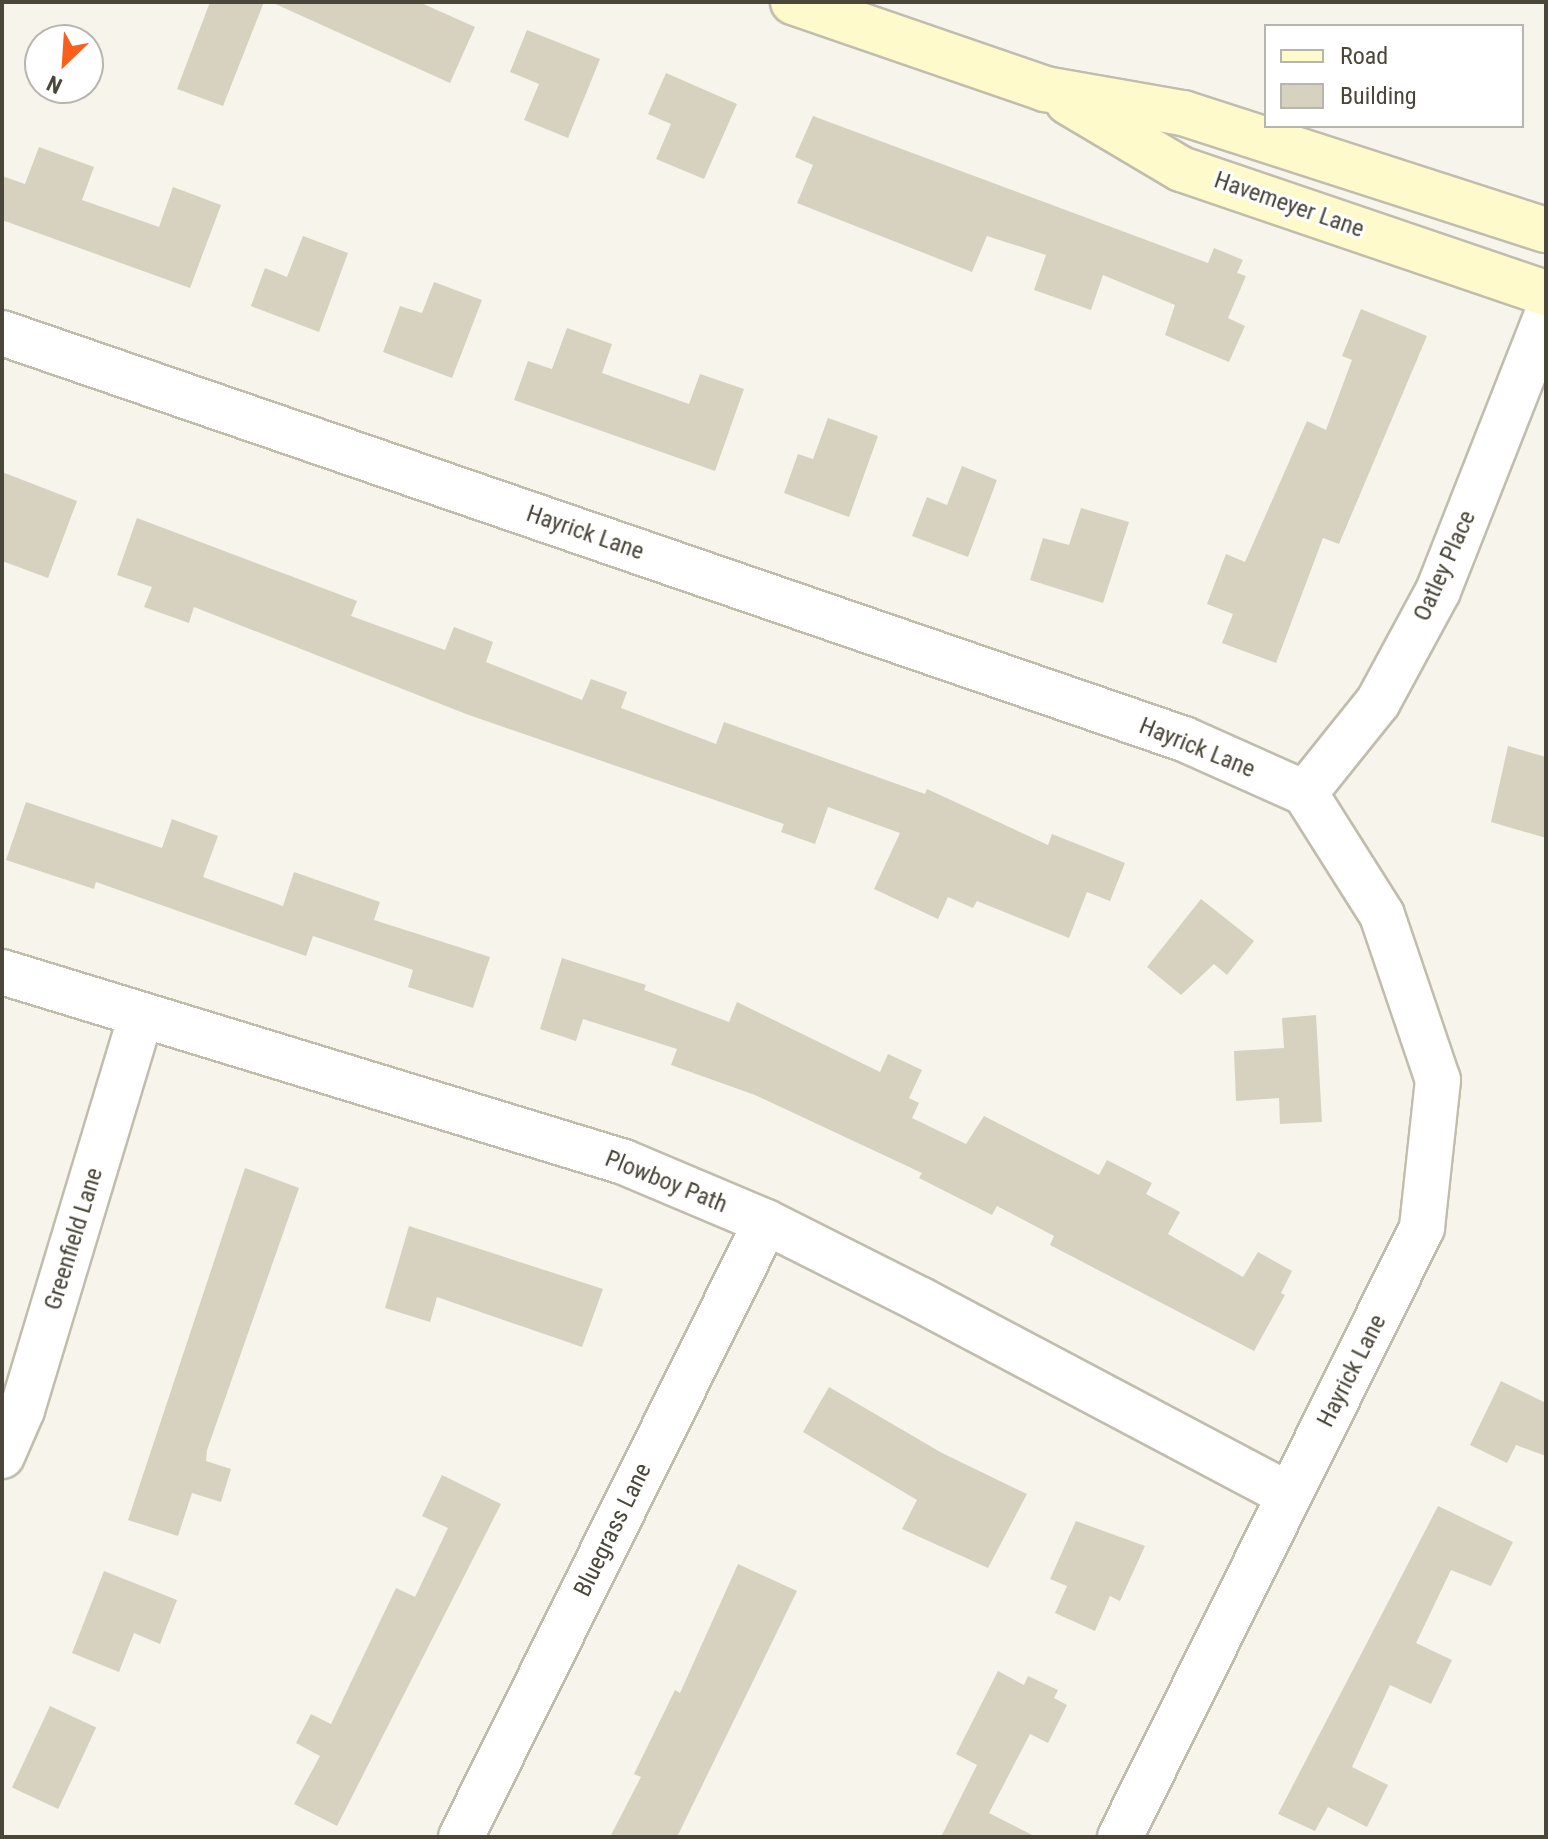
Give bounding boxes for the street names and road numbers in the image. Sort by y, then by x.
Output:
street label: Havemeyer Lane [1210,166,1368,244]
street label: Hayrick Lane [523,499,647,567]
street label: Oatley Place [1408,506,1482,626]
street label: Hayrick Lane [1135,712,1259,784]
street label: Plowboy Path [601,1144,731,1220]
street label: Greenfield Lane [39,1164,109,1314]
street label: Hayrick Lane [1311,1310,1393,1432]
street label: Bluegrass Lane [568,1459,658,1601]

